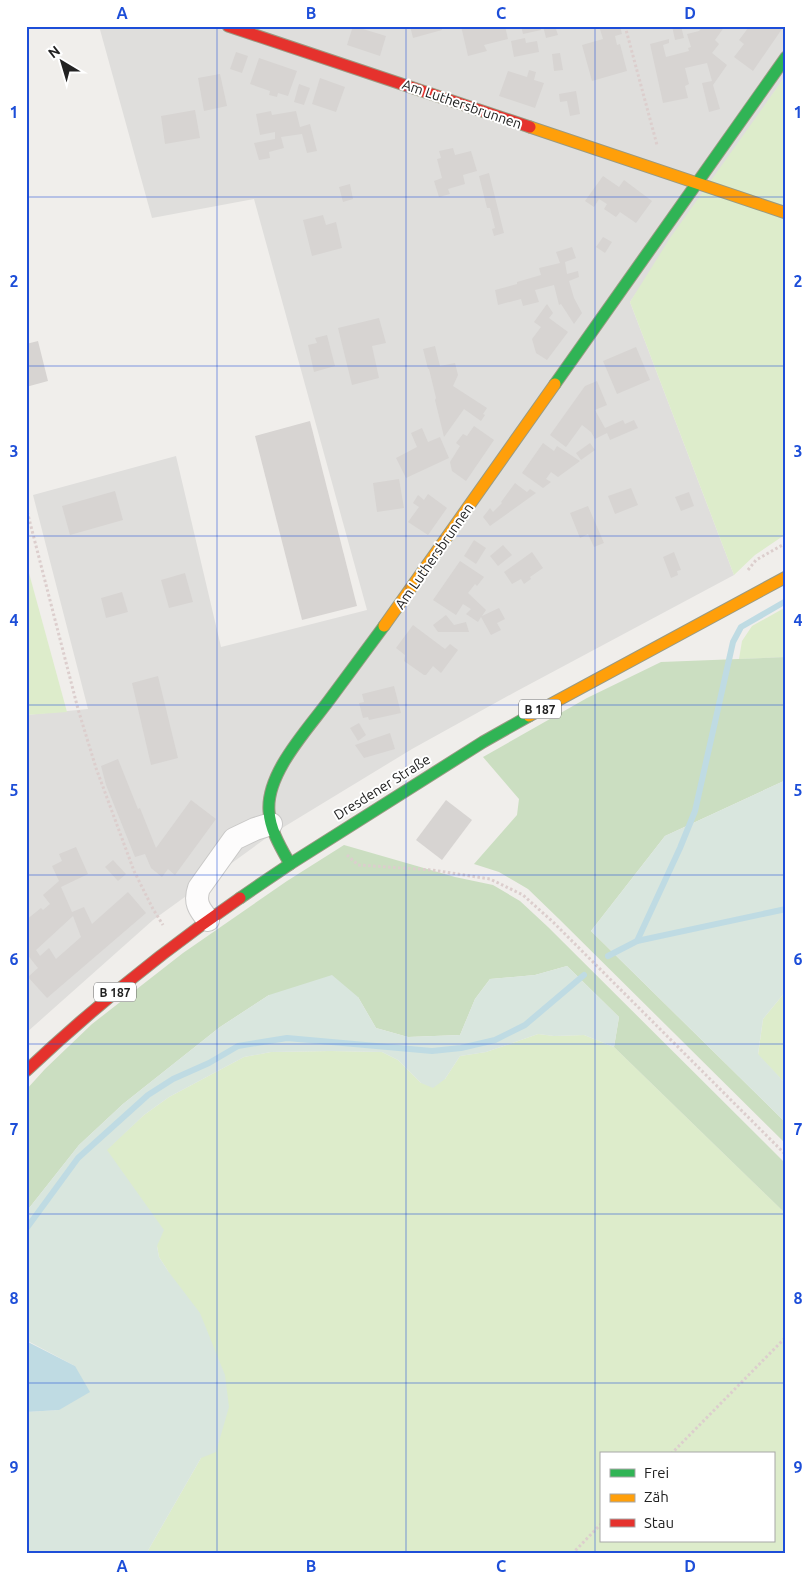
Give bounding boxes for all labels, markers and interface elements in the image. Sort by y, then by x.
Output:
text: A [116,4,128,22]
text: B [306,4,316,22]
text: C [496,4,506,22]
text: D [684,4,696,22]
north arrow [38,38,88,88]
text: N [45,42,63,61]
street label: Am Luthersbrunnen [400,76,524,132]
text: 1 [9,103,19,121]
text: 1 [793,103,803,121]
text: 2 [9,272,19,290]
text: 2 [793,272,803,290]
text: 3 [9,442,19,460]
text: 3 [793,442,803,460]
street label: Am Luthersbrunnen [392,500,476,612]
text: 4 [9,611,19,629]
text: 4 [793,611,803,629]
road number: B 187 [519,700,561,719]
street label: Dresdener Straße [331,751,433,823]
text: 5 [9,781,19,799]
text: 5 [793,781,803,799]
text: 6 [9,950,19,968]
text: 6 [793,950,803,968]
road number: B 187 [94,982,136,1002]
text: 7 [9,1120,19,1138]
text: 7 [793,1120,803,1138]
text: 8 [9,1289,19,1307]
text: 8 [793,1289,803,1307]
legend [600,1452,774,1542]
text: 9 [9,1458,19,1476]
text: 9 [793,1458,803,1476]
text: Frei [644,1464,669,1481]
text: Zäh [644,1488,669,1505]
text: Stau [644,1514,674,1531]
text: A [116,1557,128,1575]
text: B [306,1557,316,1575]
text: C [496,1557,506,1575]
text: D [684,1557,696,1575]

